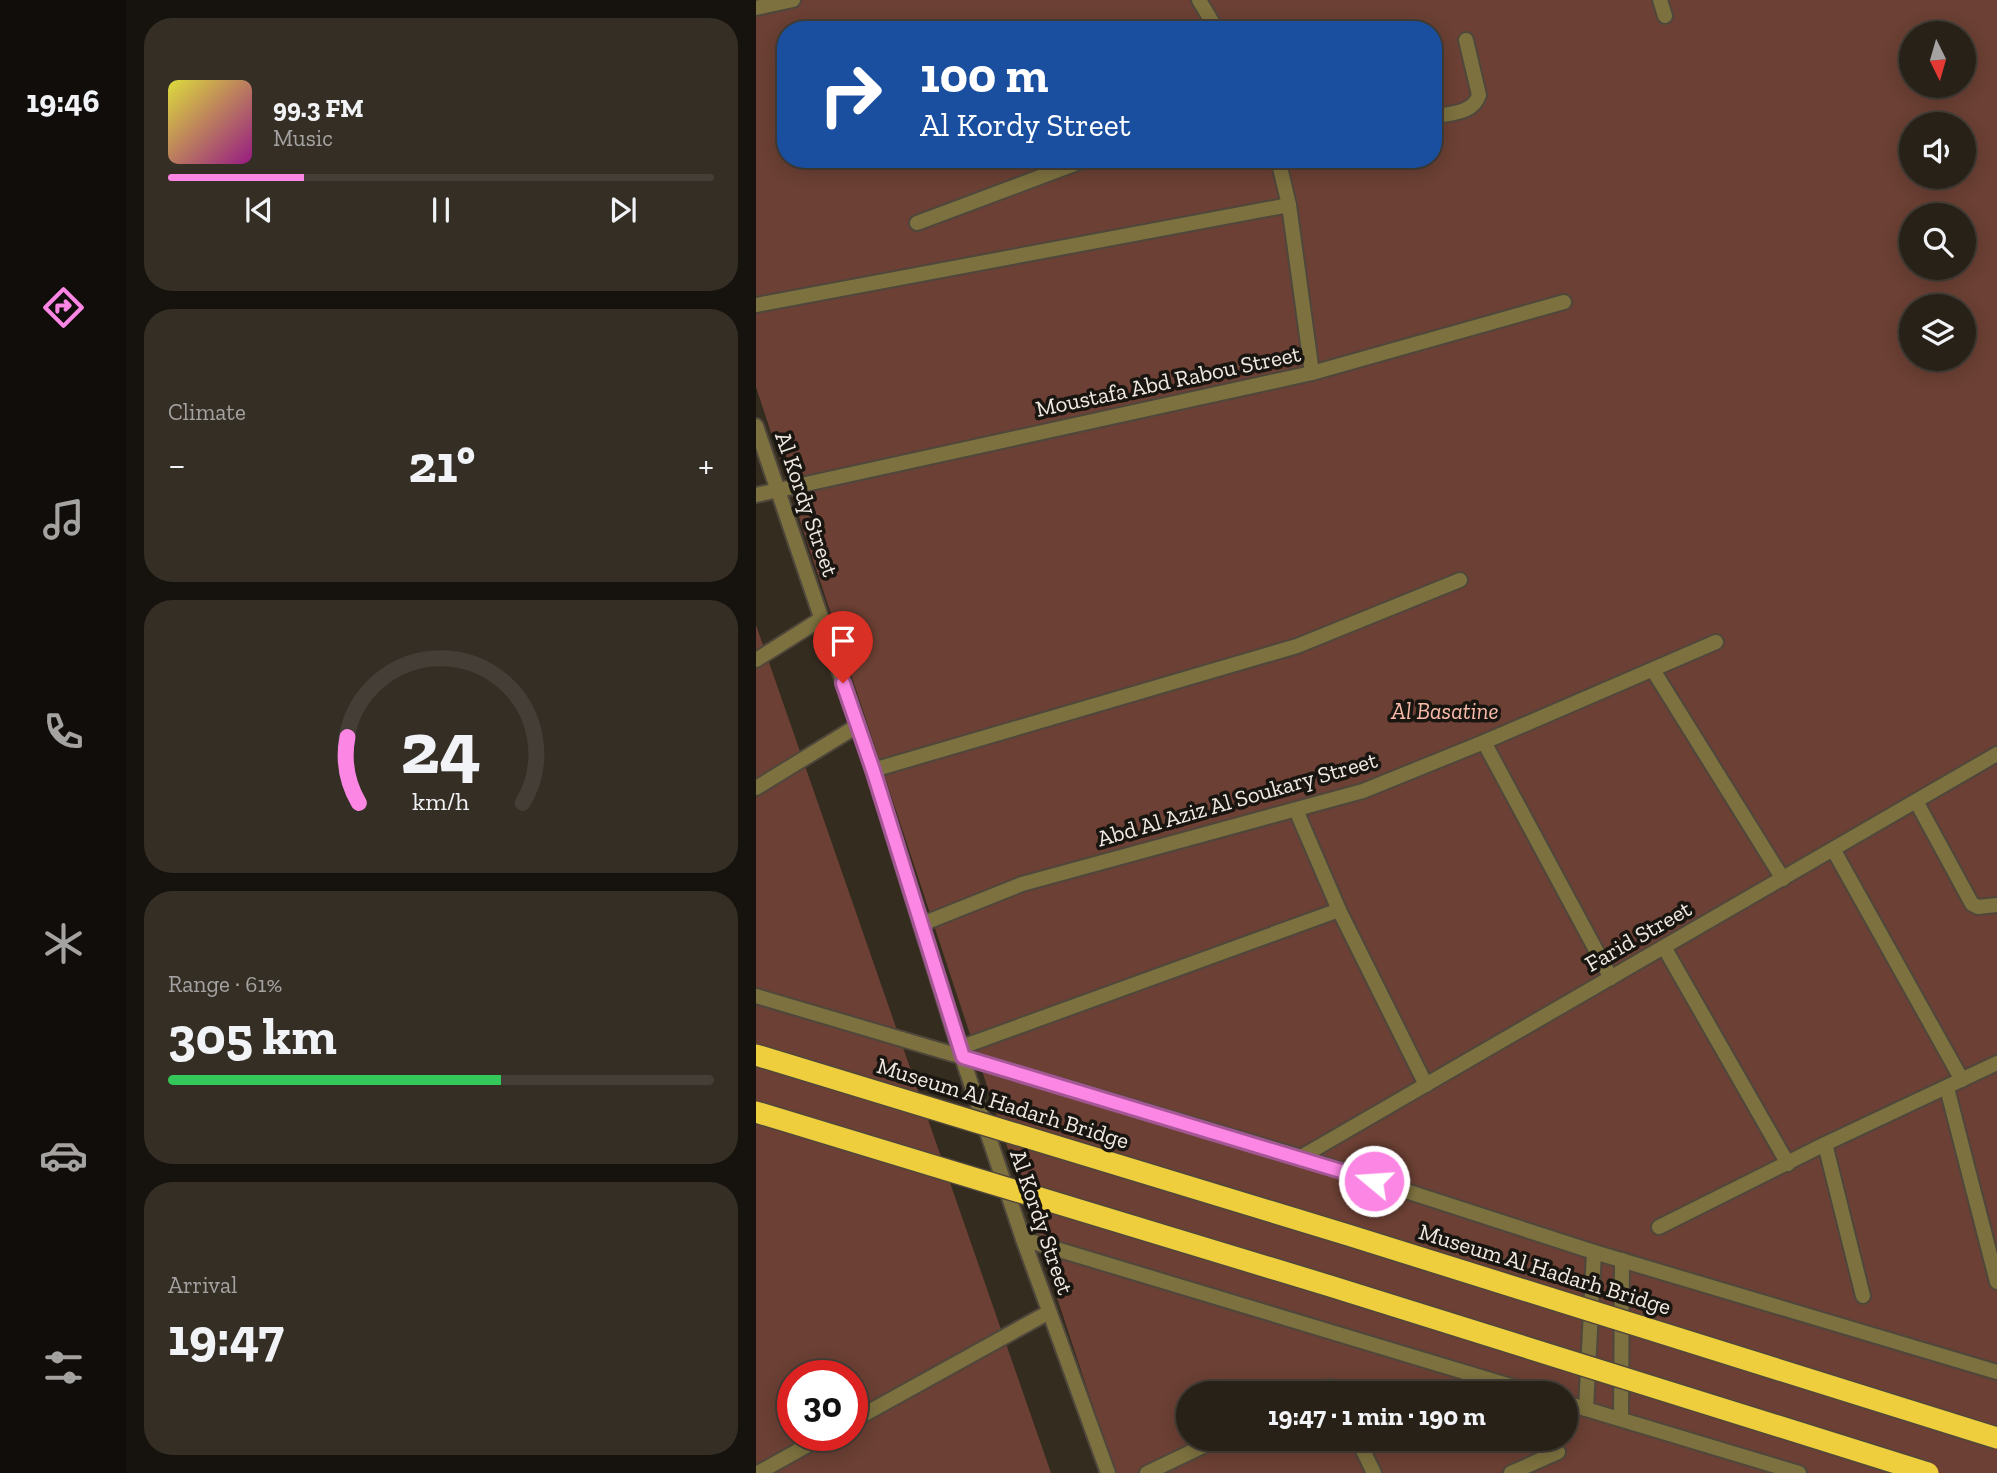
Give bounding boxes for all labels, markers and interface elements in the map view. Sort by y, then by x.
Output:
north arrow [1899,21,1976,98]
map controls [1899,21,1976,371]
text: 100 m [920,46,1048,105]
icon: right [805,49,896,140]
text: 19:46 [26,82,100,120]
text: 99.3 FM [273,92,364,124]
text: Al Kordy Street [920,106,1131,144]
button: sound [1899,112,1976,189]
text: Music [273,124,333,152]
icon: previous [240,191,278,229]
icon: pause [422,191,460,229]
icon: next [604,191,642,229]
button: search [1899,203,1976,280]
icon: directions [39,283,88,332]
button: layers [1899,294,1976,371]
street label: Moustafa Abd Rabou Street [1033,339,1304,423]
text: Climate [168,398,246,426]
street label: Al Kordy Street [769,428,845,581]
text: 21° [408,433,475,495]
text: − [168,442,186,488]
text: + [698,442,714,488]
icon: music [39,495,88,544]
pin [813,611,873,683]
icon: arrive [824,622,862,660]
park label: Al Basatine [1390,697,1499,725]
text: 24 [401,704,481,792]
icon: phone [39,707,88,756]
street label: Abd Al Aziz Al Soukary Street [1094,745,1381,852]
text: km/h [412,785,470,815]
street label: Farid Street [1580,894,1697,978]
icon: climate [39,919,88,968]
text: Range · 61% [168,970,282,998]
text: 305 km [168,1005,337,1067]
street label: Museum Al Hadarh Bridge [873,1051,1133,1155]
icon: car [39,1131,88,1180]
position arrow [1337,1144,1411,1218]
street label: Al Kordy Street [1004,1146,1080,1299]
street label: Museum Al Hadarh Bridge [1415,1217,1675,1321]
text: Arrival [168,1271,237,1299]
text: 19:47 [168,1306,284,1368]
icon: filters [39,1343,88,1392]
speed limit sign: 30 [777,1360,868,1451]
text: 19:47 · 1 min · 190 m [1268,1400,1486,1432]

